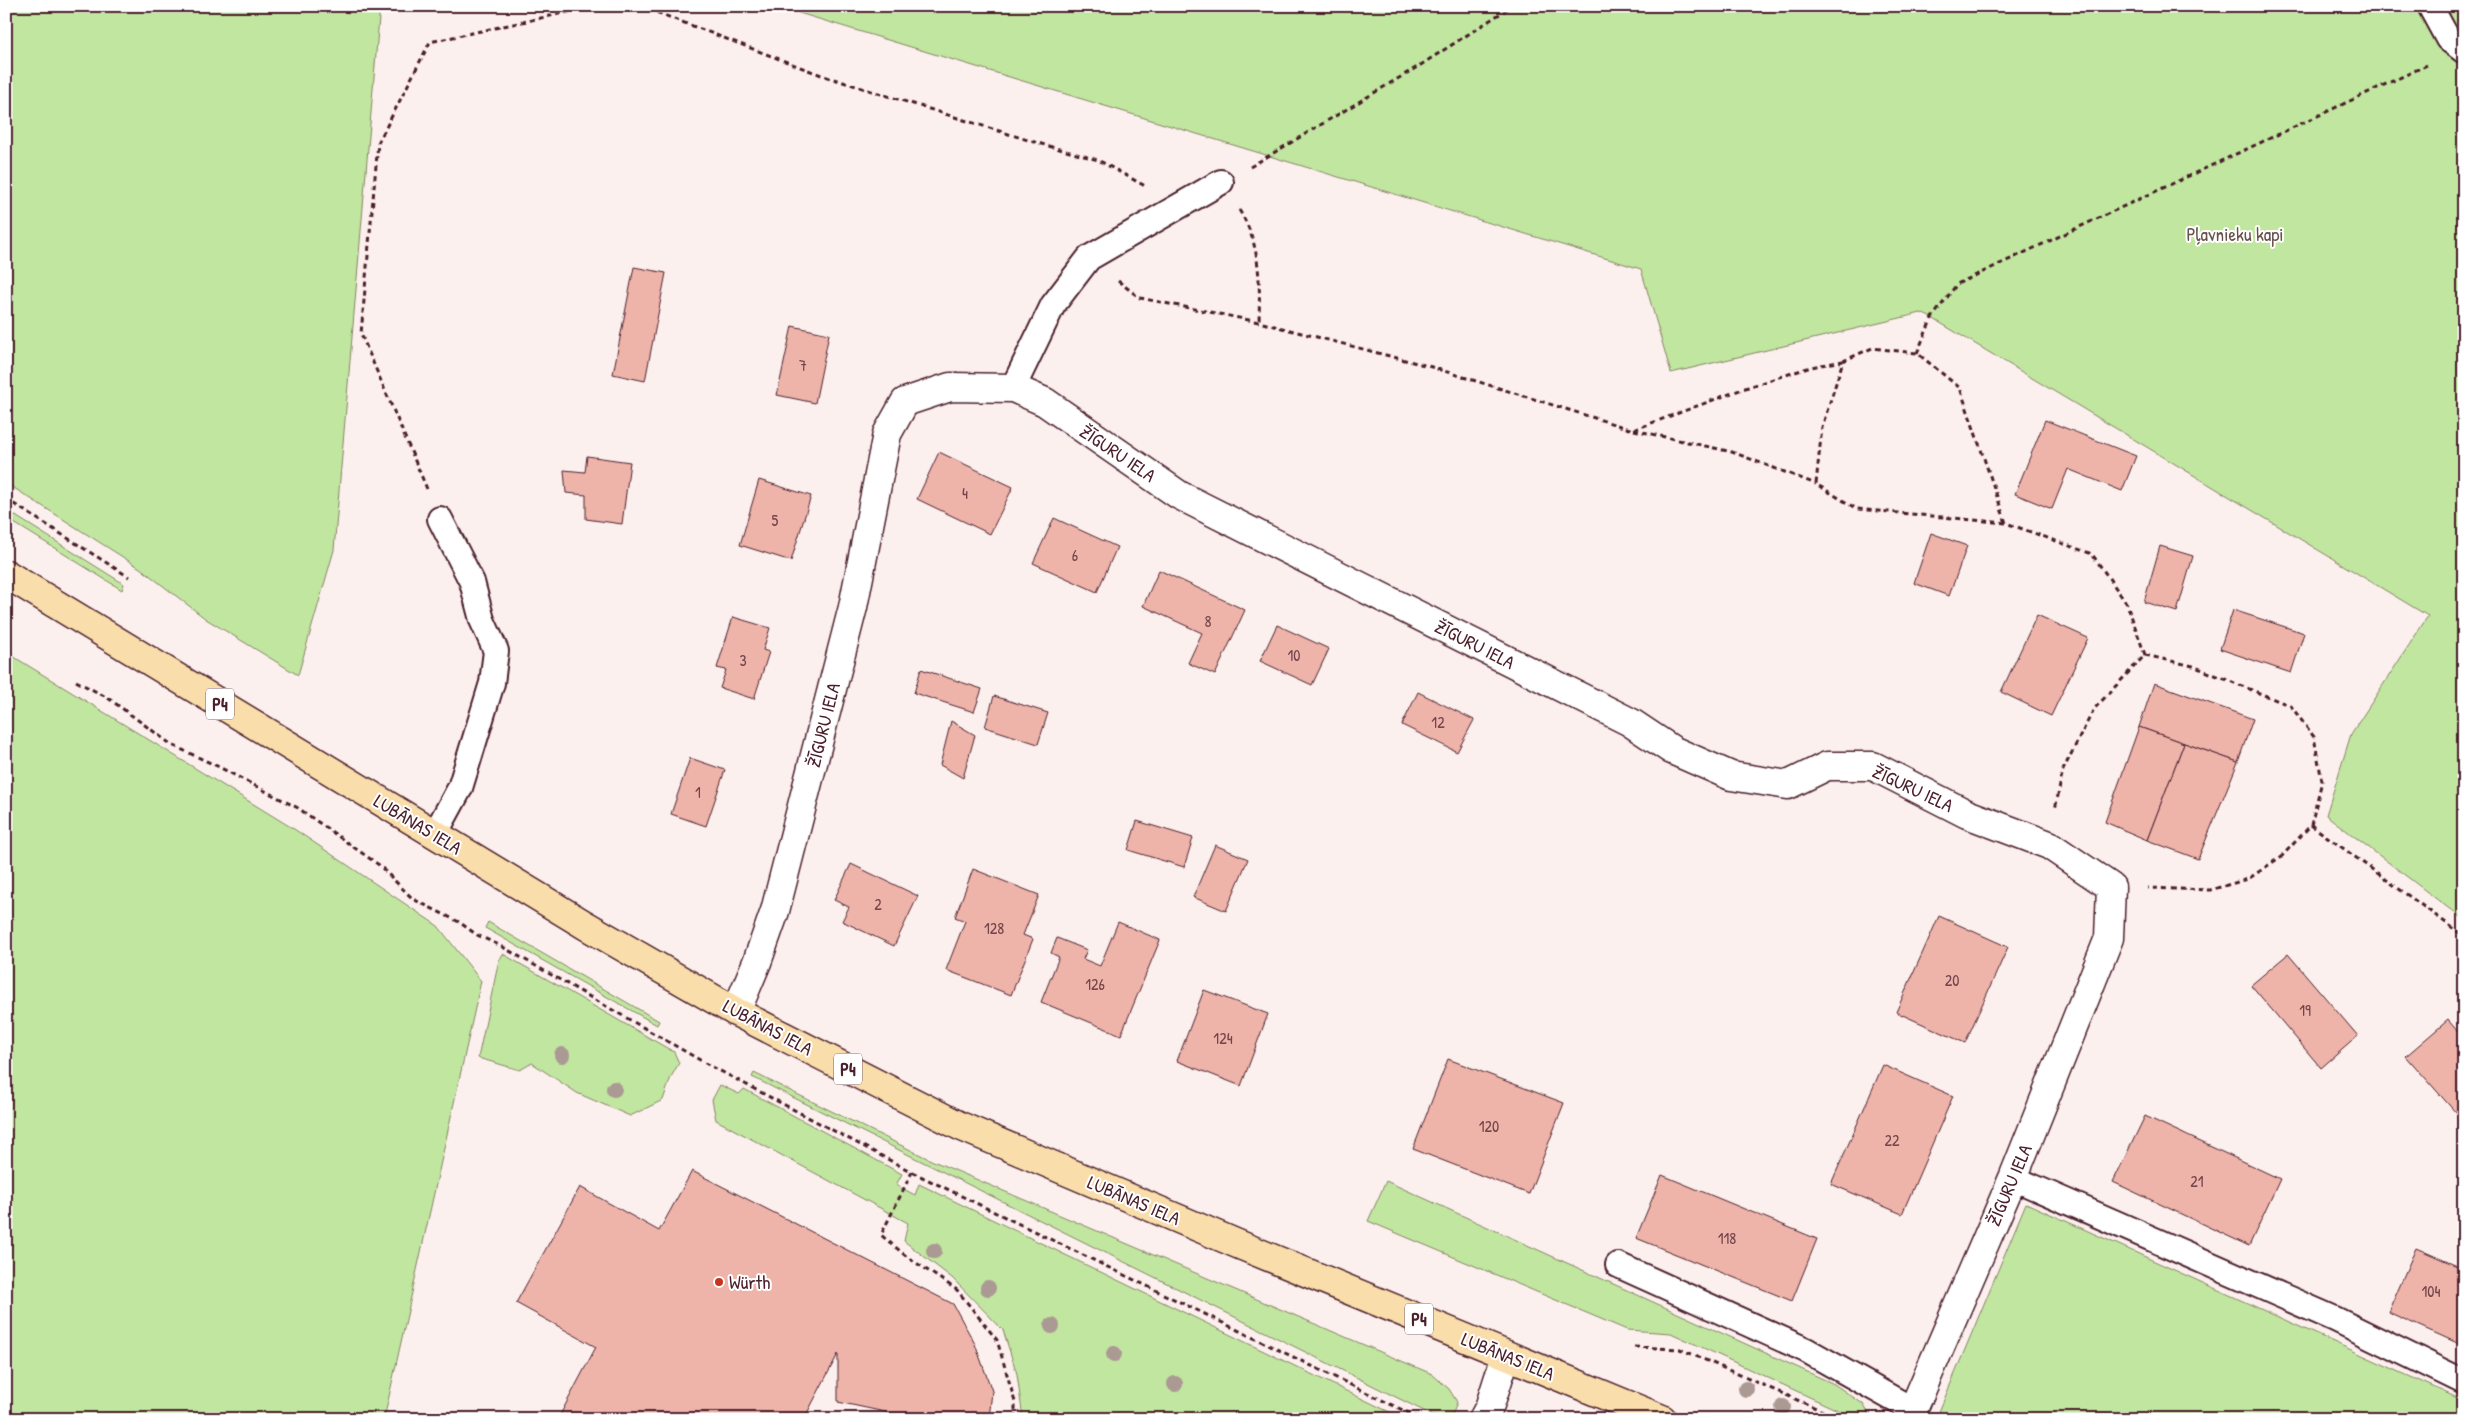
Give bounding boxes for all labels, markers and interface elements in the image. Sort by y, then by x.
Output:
park label: Pļavnieku kapi [2186,221,2284,247]
house number: 7 [799,354,807,376]
street label: ŽĪGURU IELA [1075,418,1161,488]
house number: 4 [962,482,968,504]
house number: 5 [772,509,779,531]
house number: 6 [1072,544,1078,566]
house number: 8 [1205,610,1212,632]
street label: ŽĪGURU IELA [1431,613,1519,675]
house number: 10 [1288,644,1300,666]
house number: 3 [739,649,747,671]
street label: ŽĪGURU IELA [800,680,846,770]
road number: P4 [206,689,234,720]
house number: 12 [1431,711,1445,733]
street label: ŽĪGURU IELA [1868,758,1958,818]
house number: 1 [695,781,701,803]
street label: LUBĀNAS IELA [369,788,467,860]
house number: 2 [874,893,882,915]
house number: 128 [984,917,1004,939]
house number: 20 [1945,969,1959,991]
house number: 126 [1085,973,1105,995]
street label: LUBĀNAS IELA [719,992,817,1062]
house number: 19 [2299,999,2311,1021]
house number: 124 [1213,1027,1233,1049]
road number: P4 [834,1054,862,1084]
house number: 120 [1479,1115,1499,1137]
house number: 22 [1885,1129,1900,1151]
street label: ŽĪGURU IELA [1980,1140,2038,1230]
street label: LUBĀNAS IELA [1084,1169,1184,1231]
house number: 21 [2190,1170,2204,1192]
house number: 118 [1718,1227,1736,1249]
place label: Würth [729,1269,770,1295]
marker: Würth [713,1276,725,1288]
house number: 104 [2422,1280,2440,1302]
road number: P4 [1405,1304,1433,1335]
street label: LUBĀNAS IELA [1458,1326,1558,1386]

